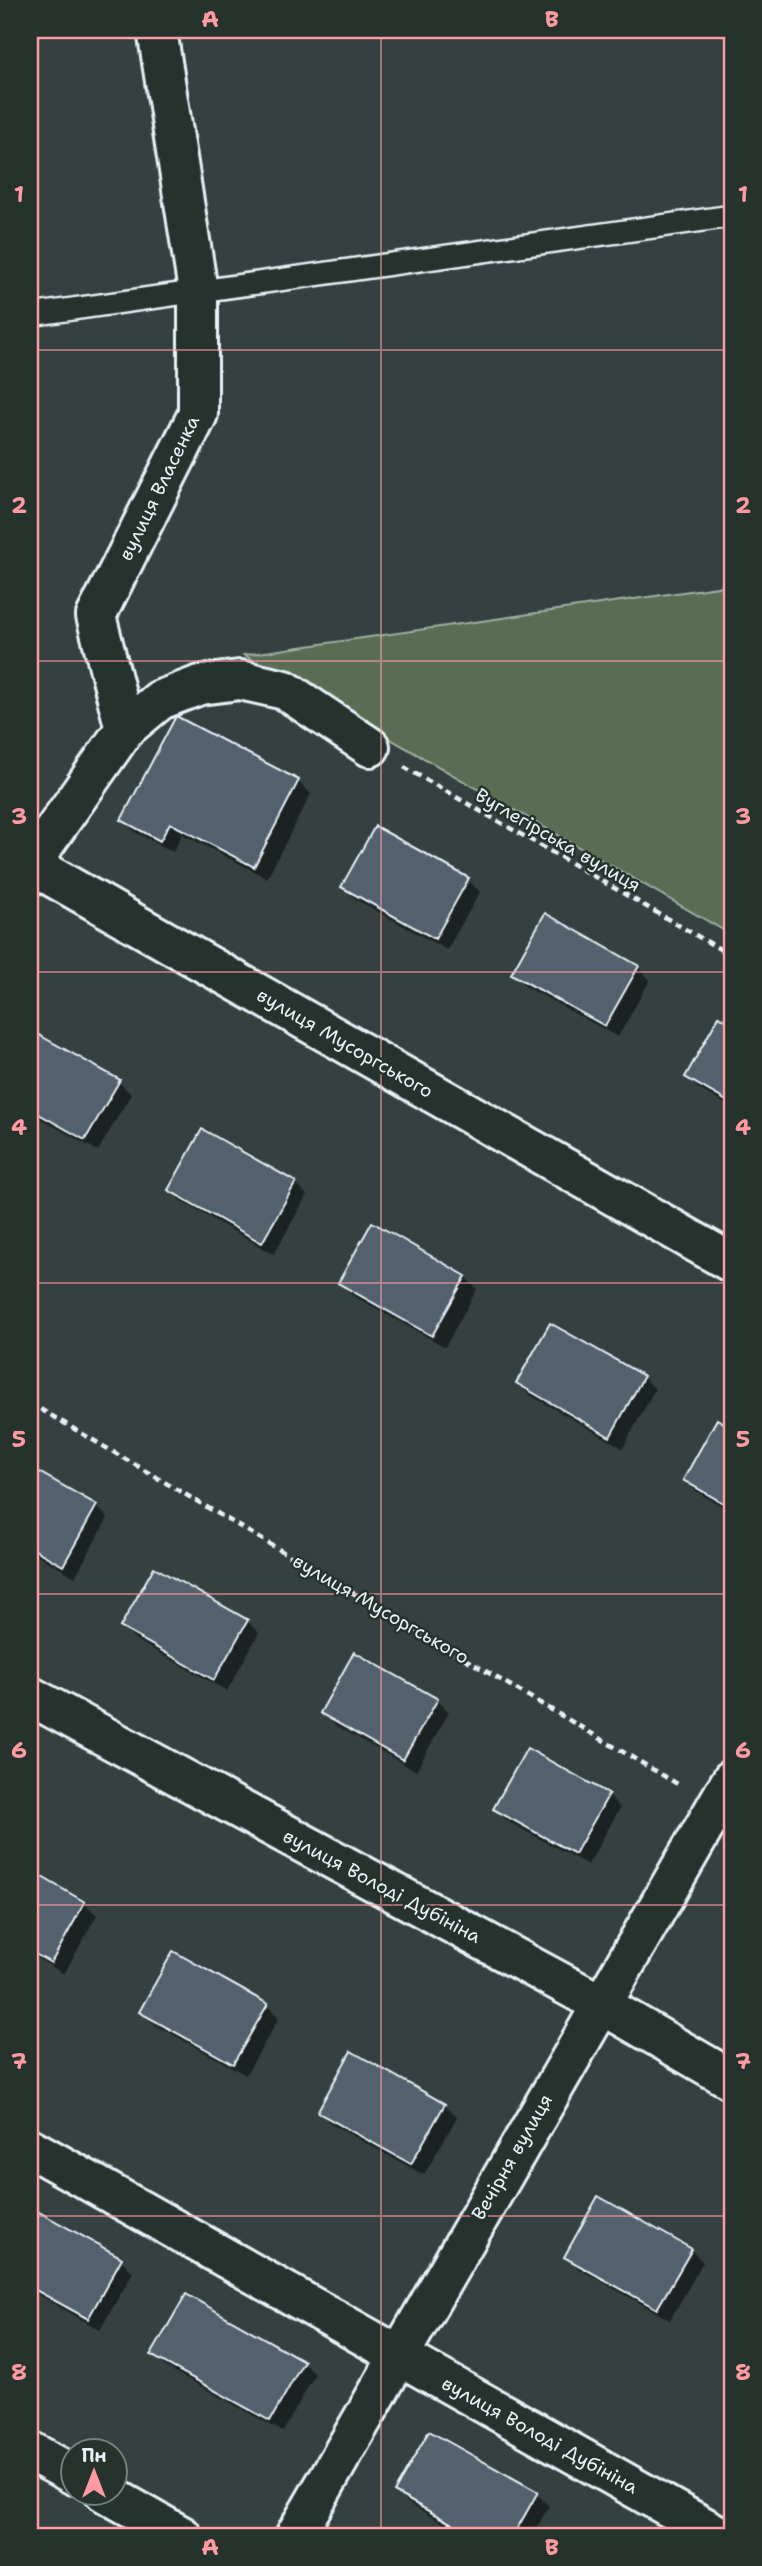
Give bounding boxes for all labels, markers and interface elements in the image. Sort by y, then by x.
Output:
text: A [201,4,219,34]
text: B [545,4,559,34]
text: 1 [14,179,24,209]
text: 1 [738,179,748,209]
street label: вулиця Власенка [113,411,205,565]
text: 2 [11,490,27,520]
text: 2 [735,490,751,520]
street label: Вуглегірська вулиця [471,782,645,898]
text: 3 [11,801,27,831]
text: 3 [735,801,751,831]
street label: вулиця Мусоргського [252,982,438,1104]
text: 4 [11,1112,27,1142]
text: 4 [735,1112,751,1142]
text: 5 [12,1424,26,1454]
text: 5 [736,1424,750,1454]
street label: вулиця Мусоргського [288,1548,474,1670]
text: 6 [11,1735,27,1765]
text: 6 [735,1735,751,1765]
street label: вулиця Володі Дубініна [279,1823,485,1949]
text: 7 [11,2046,27,2076]
text: 7 [735,2046,751,2076]
street label: Вечірня вулиця [466,2089,558,2225]
text: 8 [11,2357,27,2387]
text: 8 [735,2357,751,2387]
street label: вулиця Володі Дубініна [437,2371,643,2500]
north arrow [60,2436,130,2506]
text: Пн [81,2443,107,2468]
text: A [201,2532,219,2562]
text: B [545,2532,559,2562]

